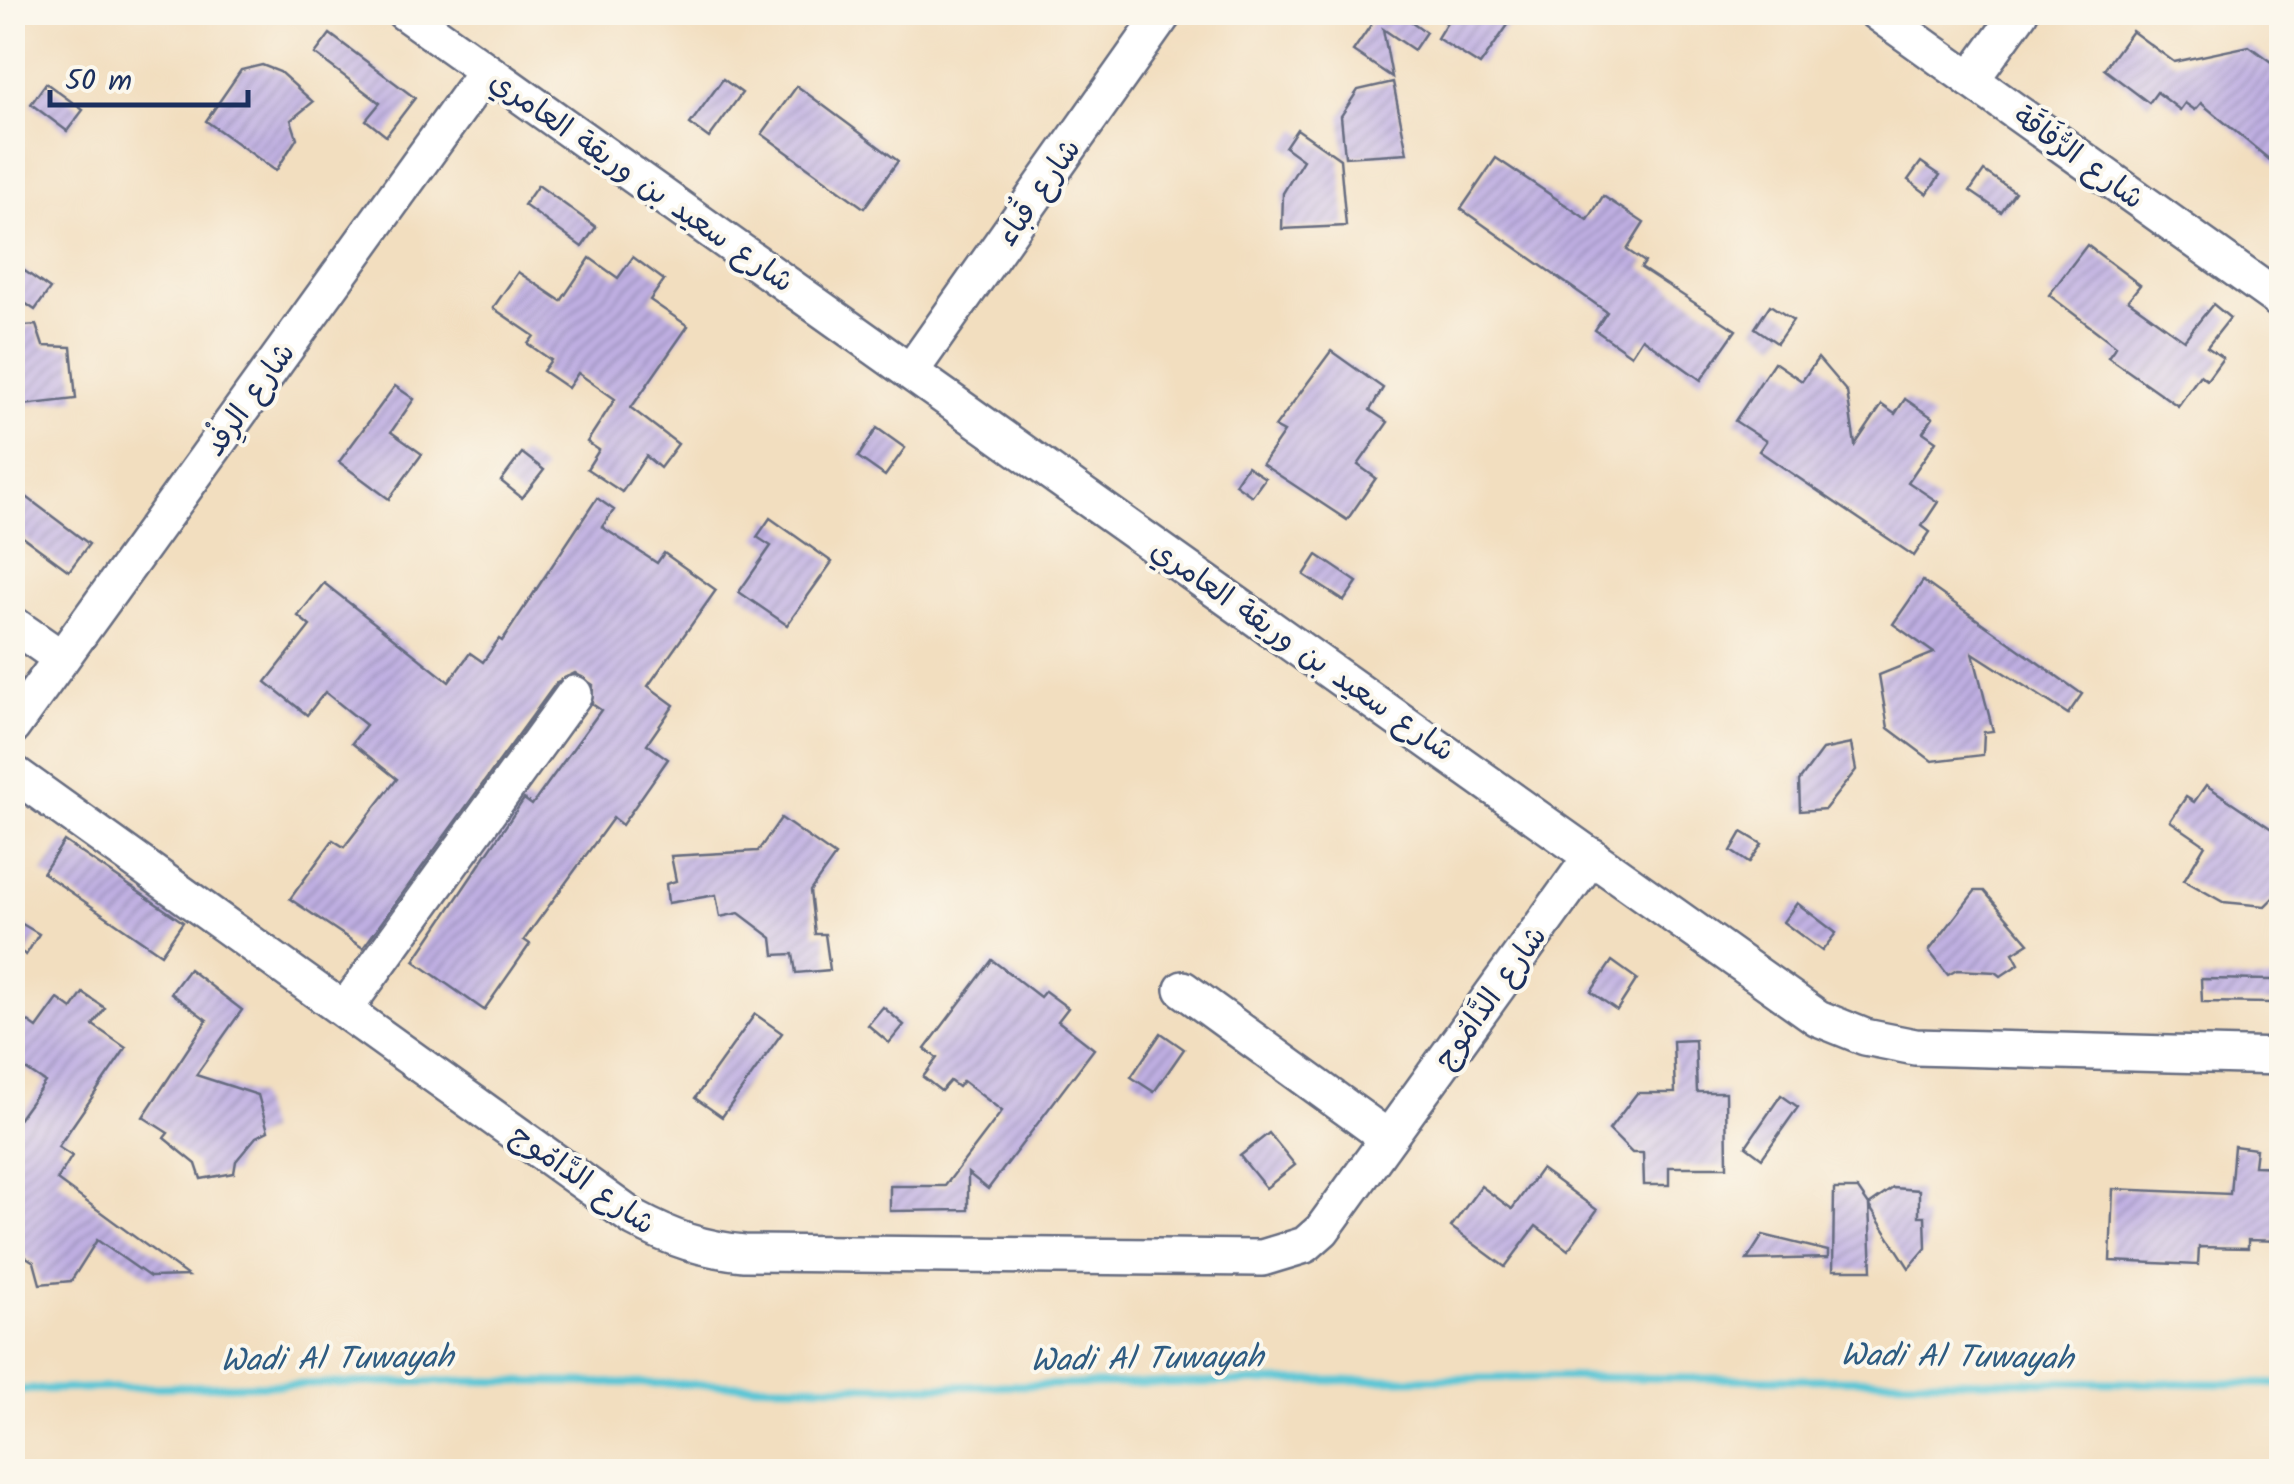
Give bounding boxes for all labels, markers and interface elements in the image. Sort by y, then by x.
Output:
scale bar [50,45,248,107]
text: 50 m [65,58,132,106]
street label: شارع سعيد بن وريقة العامري [479,59,803,306]
street label: شارع الرُّفَاقَة [2002,94,2154,223]
street label: شارع قُباء [985,129,1094,257]
street label: شارع الرِفْد [193,333,309,467]
street label: شارع سعيد بن وريقة العامري [1140,528,1464,775]
street label: شارع الدَّامُوج [1423,916,1560,1080]
street label: شارع الدَّامُوج [499,1113,664,1248]
water label: Wadi Al Tuwayah [1840,1331,2077,1386]
water label: Wadi Al Tuwayah [220,1333,457,1388]
water label: Wadi Al Tuwayah [1030,1333,1267,1388]

